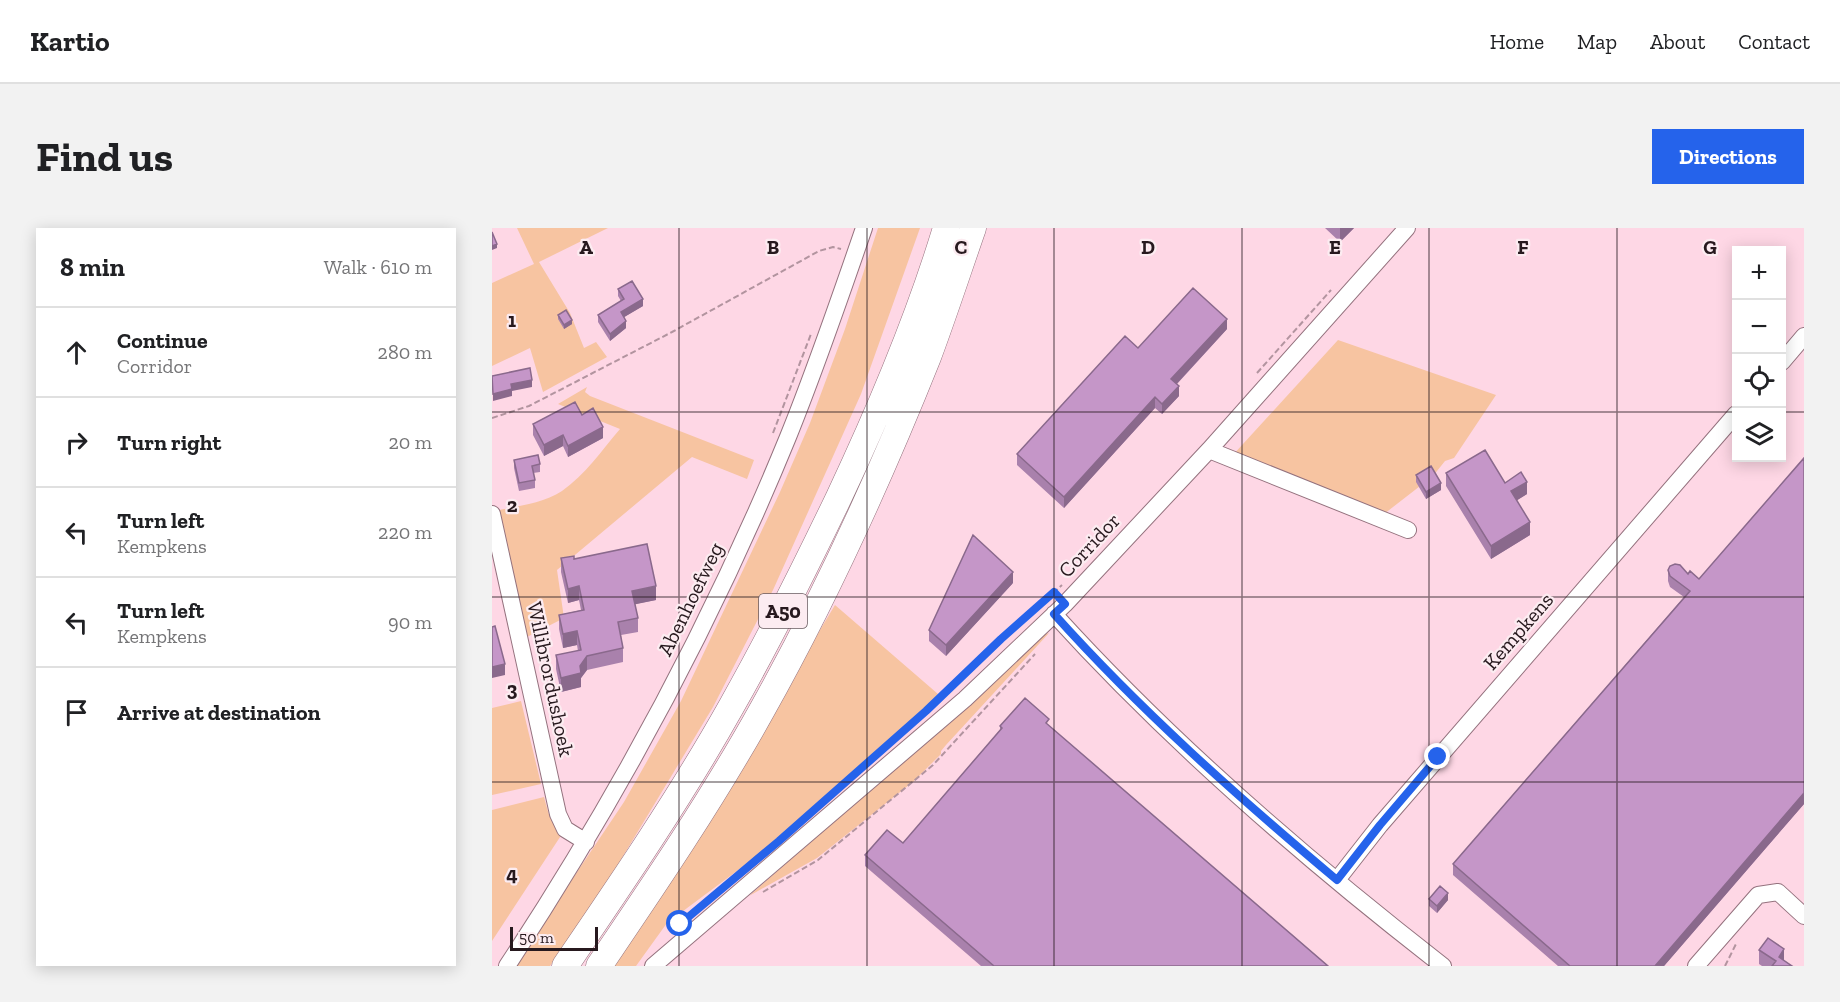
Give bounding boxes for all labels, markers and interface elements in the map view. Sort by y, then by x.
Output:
text: Kartio [30,25,110,58]
text: Home [1490,29,1544,54]
text: Map [1577,29,1617,54]
text: About [1650,29,1705,54]
text: Contact [1738,29,1810,54]
button: Directions [1652,129,1804,184]
text: Find us [36,131,173,182]
text: A [579,235,593,259]
text: B [767,235,779,259]
text: C [955,235,968,259]
text: D [1141,235,1155,259]
text: E [1329,235,1341,259]
text: F [1517,235,1529,259]
text: G [1703,235,1717,259]
map controls [1732,246,1786,462]
button: + [1732,246,1786,300]
text: 8 min [60,251,125,283]
text: Walk · 610 m [324,255,432,279]
button: − [1732,300,1786,354]
text: 1 [508,308,516,332]
text: Continue [117,327,208,354]
icon: ahead [60,336,93,369]
text: 280 m [378,340,432,364]
text: Corridor [117,354,192,378]
button: locate [1732,354,1786,408]
button: layers [1732,408,1786,462]
icon: right [60,426,93,459]
text: Turn right [117,429,221,456]
text: 20 m [388,430,432,454]
text: 2 [507,493,518,517]
text: Turn left [117,507,204,534]
street label: Corridor [1053,508,1125,582]
icon: left [60,516,93,549]
text: 220 m [378,520,432,544]
text: Kempkens [117,534,207,558]
street label: Abenhoefweg [652,538,728,660]
street label: Kempkens [1478,587,1558,675]
road number: A50 [759,594,807,628]
text: Turn left [117,597,204,624]
street label: Willibrordushoek [522,599,580,759]
icon: left [60,606,93,639]
text: 90 m [388,610,432,634]
text: Kempkens [117,624,207,648]
text: 3 [507,677,518,701]
icon: arrive [60,696,93,729]
text: Arrive at destination [117,699,320,726]
route end [1424,743,1450,769]
text: 4 [506,862,518,886]
route start [666,910,692,936]
scale bar [510,924,598,952]
text: 50 m [519,928,554,947]

